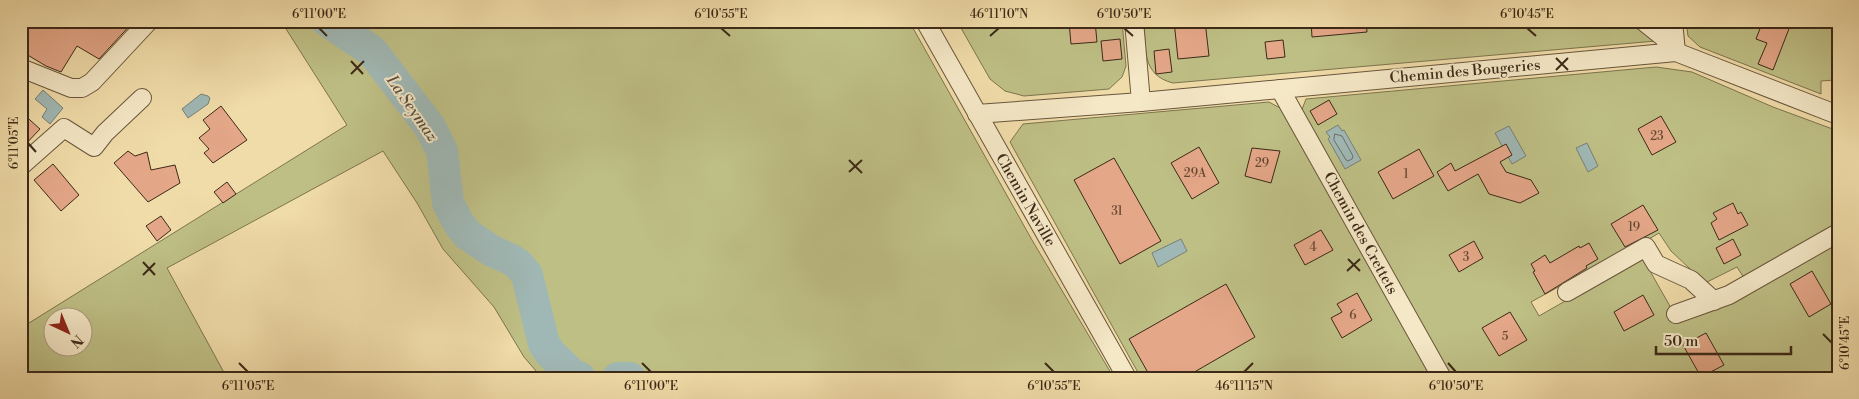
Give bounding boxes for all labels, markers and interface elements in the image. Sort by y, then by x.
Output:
text: 6°11'00"E [292,7,346,22]
text: 6°10'55"E [694,7,748,22]
text: 46°11'10"N [970,7,1028,22]
text: 6°10'50"E [1097,7,1151,22]
text: 6°10'45"E [1500,7,1554,22]
street label: Chemin des Bougeries [1389,55,1541,88]
water label: La Seymaz [381,71,443,146]
text: 6°11'05"E [7,117,22,169]
house number: 23 [1650,129,1664,144]
street label: Chemin Naville [991,150,1060,250]
house number: 29 [1255,156,1269,171]
house number: 29A [1184,166,1207,181]
house number: 1 [1403,167,1409,182]
street label: Chemin des Crettets [1319,169,1402,298]
house number: 31 [1111,204,1124,219]
house number: 19 [1628,220,1640,235]
house number: 4 [1309,240,1317,255]
house number: 3 [1463,250,1470,265]
north arrow [42,306,92,356]
house number: 6 [1349,308,1357,323]
text: 6°10'45"E [1838,316,1853,370]
scale bar [1656,324,1792,356]
house number: 5 [1502,329,1509,344]
text: N [66,330,87,351]
text: 50 m [1664,332,1698,351]
text: 6°11'05"E [222,379,274,394]
text: 6°11'00"E [624,379,678,394]
text: 6°10'55"E [1027,379,1081,394]
text: 46°11'15"N [1215,379,1273,394]
text: 6°10'50"E [1429,379,1483,394]

